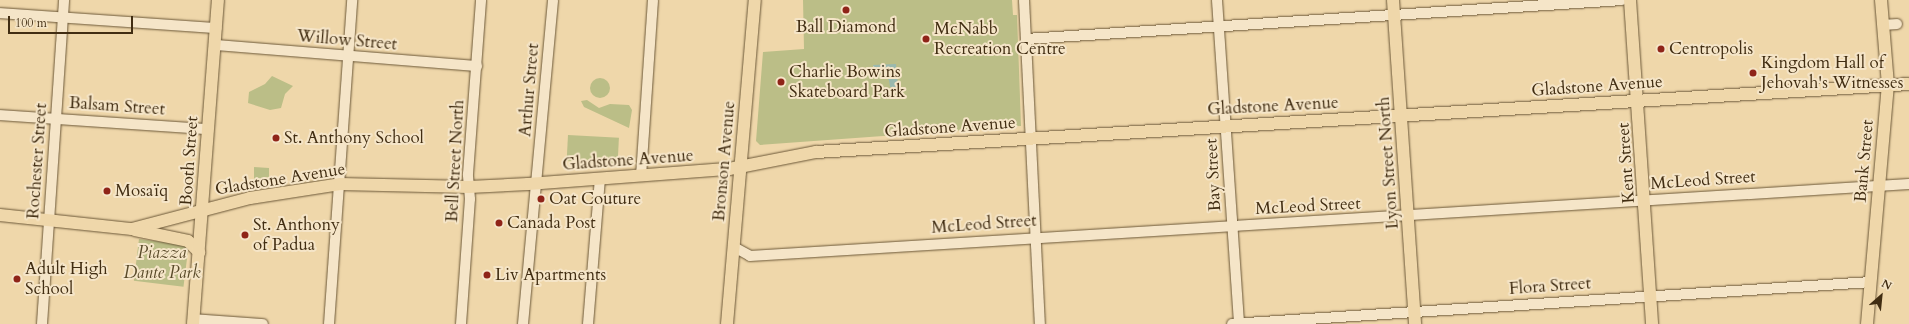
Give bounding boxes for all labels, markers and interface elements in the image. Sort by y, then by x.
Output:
marker: Ball Diamond [841,5,851,15]
scale bar [10,8,135,34]
text: 100 m [15,15,47,31]
place label: Ball Diamond [796,17,896,37]
place label: McNabb Recreation Centre [934,19,1066,59]
street label: Willow Street [296,25,398,55]
marker: McNabb Recreation Centre [921,34,931,44]
place label: Centropolis [1669,39,1753,59]
street label: Arthur Street [515,42,543,138]
marker: Centropolis [1656,44,1666,54]
place label: Kingdom Hall of Jehovah's Witnesses [1761,53,1903,93]
place label: Charlie Bowins Skateboard Park [789,62,905,102]
marker: Kingdom Hall of Jehovah's Witnesses [1748,68,1758,78]
street label: Gladstone Avenue [1531,71,1663,101]
marker: Charlie Bowins Skateboard Park [776,77,786,87]
street label: Balsam Street [68,92,166,120]
street label: Gladstone Avenue [1207,92,1339,120]
street label: Lyon Street North [1373,96,1403,230]
street label: Bell Street North [442,99,468,223]
street label: Bronson Avenue [709,100,739,222]
street label: Rochester Street [23,102,51,220]
street label: Gladstone Avenue [884,112,1016,142]
street label: Booth Street [176,115,202,207]
street label: Bank Street [1850,119,1878,203]
street label: Kent Street [1613,122,1639,204]
place label: St. Anthony School [284,128,424,148]
marker: St. Anthony School [271,133,281,143]
street label: Bay Street [1201,138,1225,212]
street label: Gladstone Avenue [562,145,694,175]
street label: Gladstone Avenue [213,159,347,199]
street label: McLeod Street [1650,166,1756,194]
place label: Mosaïq [115,181,168,201]
marker: Mosaïq [102,186,112,196]
place label: Oat Couture [549,189,641,209]
street label: McLeod Street [1255,193,1361,219]
marker: Oat Couture [536,194,546,204]
street label: McLeod Street [931,210,1037,238]
place label: Canada Post [507,213,596,233]
place label: St. Anthony of Padua [253,215,340,255]
marker: Canada Post [494,218,504,228]
marker: St. Anthony of Padua [240,230,250,240]
park label: Piazza Dante Park [123,243,201,283]
place label: Adult High School [25,259,108,299]
place label: Liv Apartments [495,265,606,285]
marker: Liv Apartments [482,270,492,280]
street label: Flora Street [1508,273,1592,299]
marker: Adult High School [12,274,22,284]
north arrow [1861,276,1901,316]
text: N [1879,276,1894,294]

